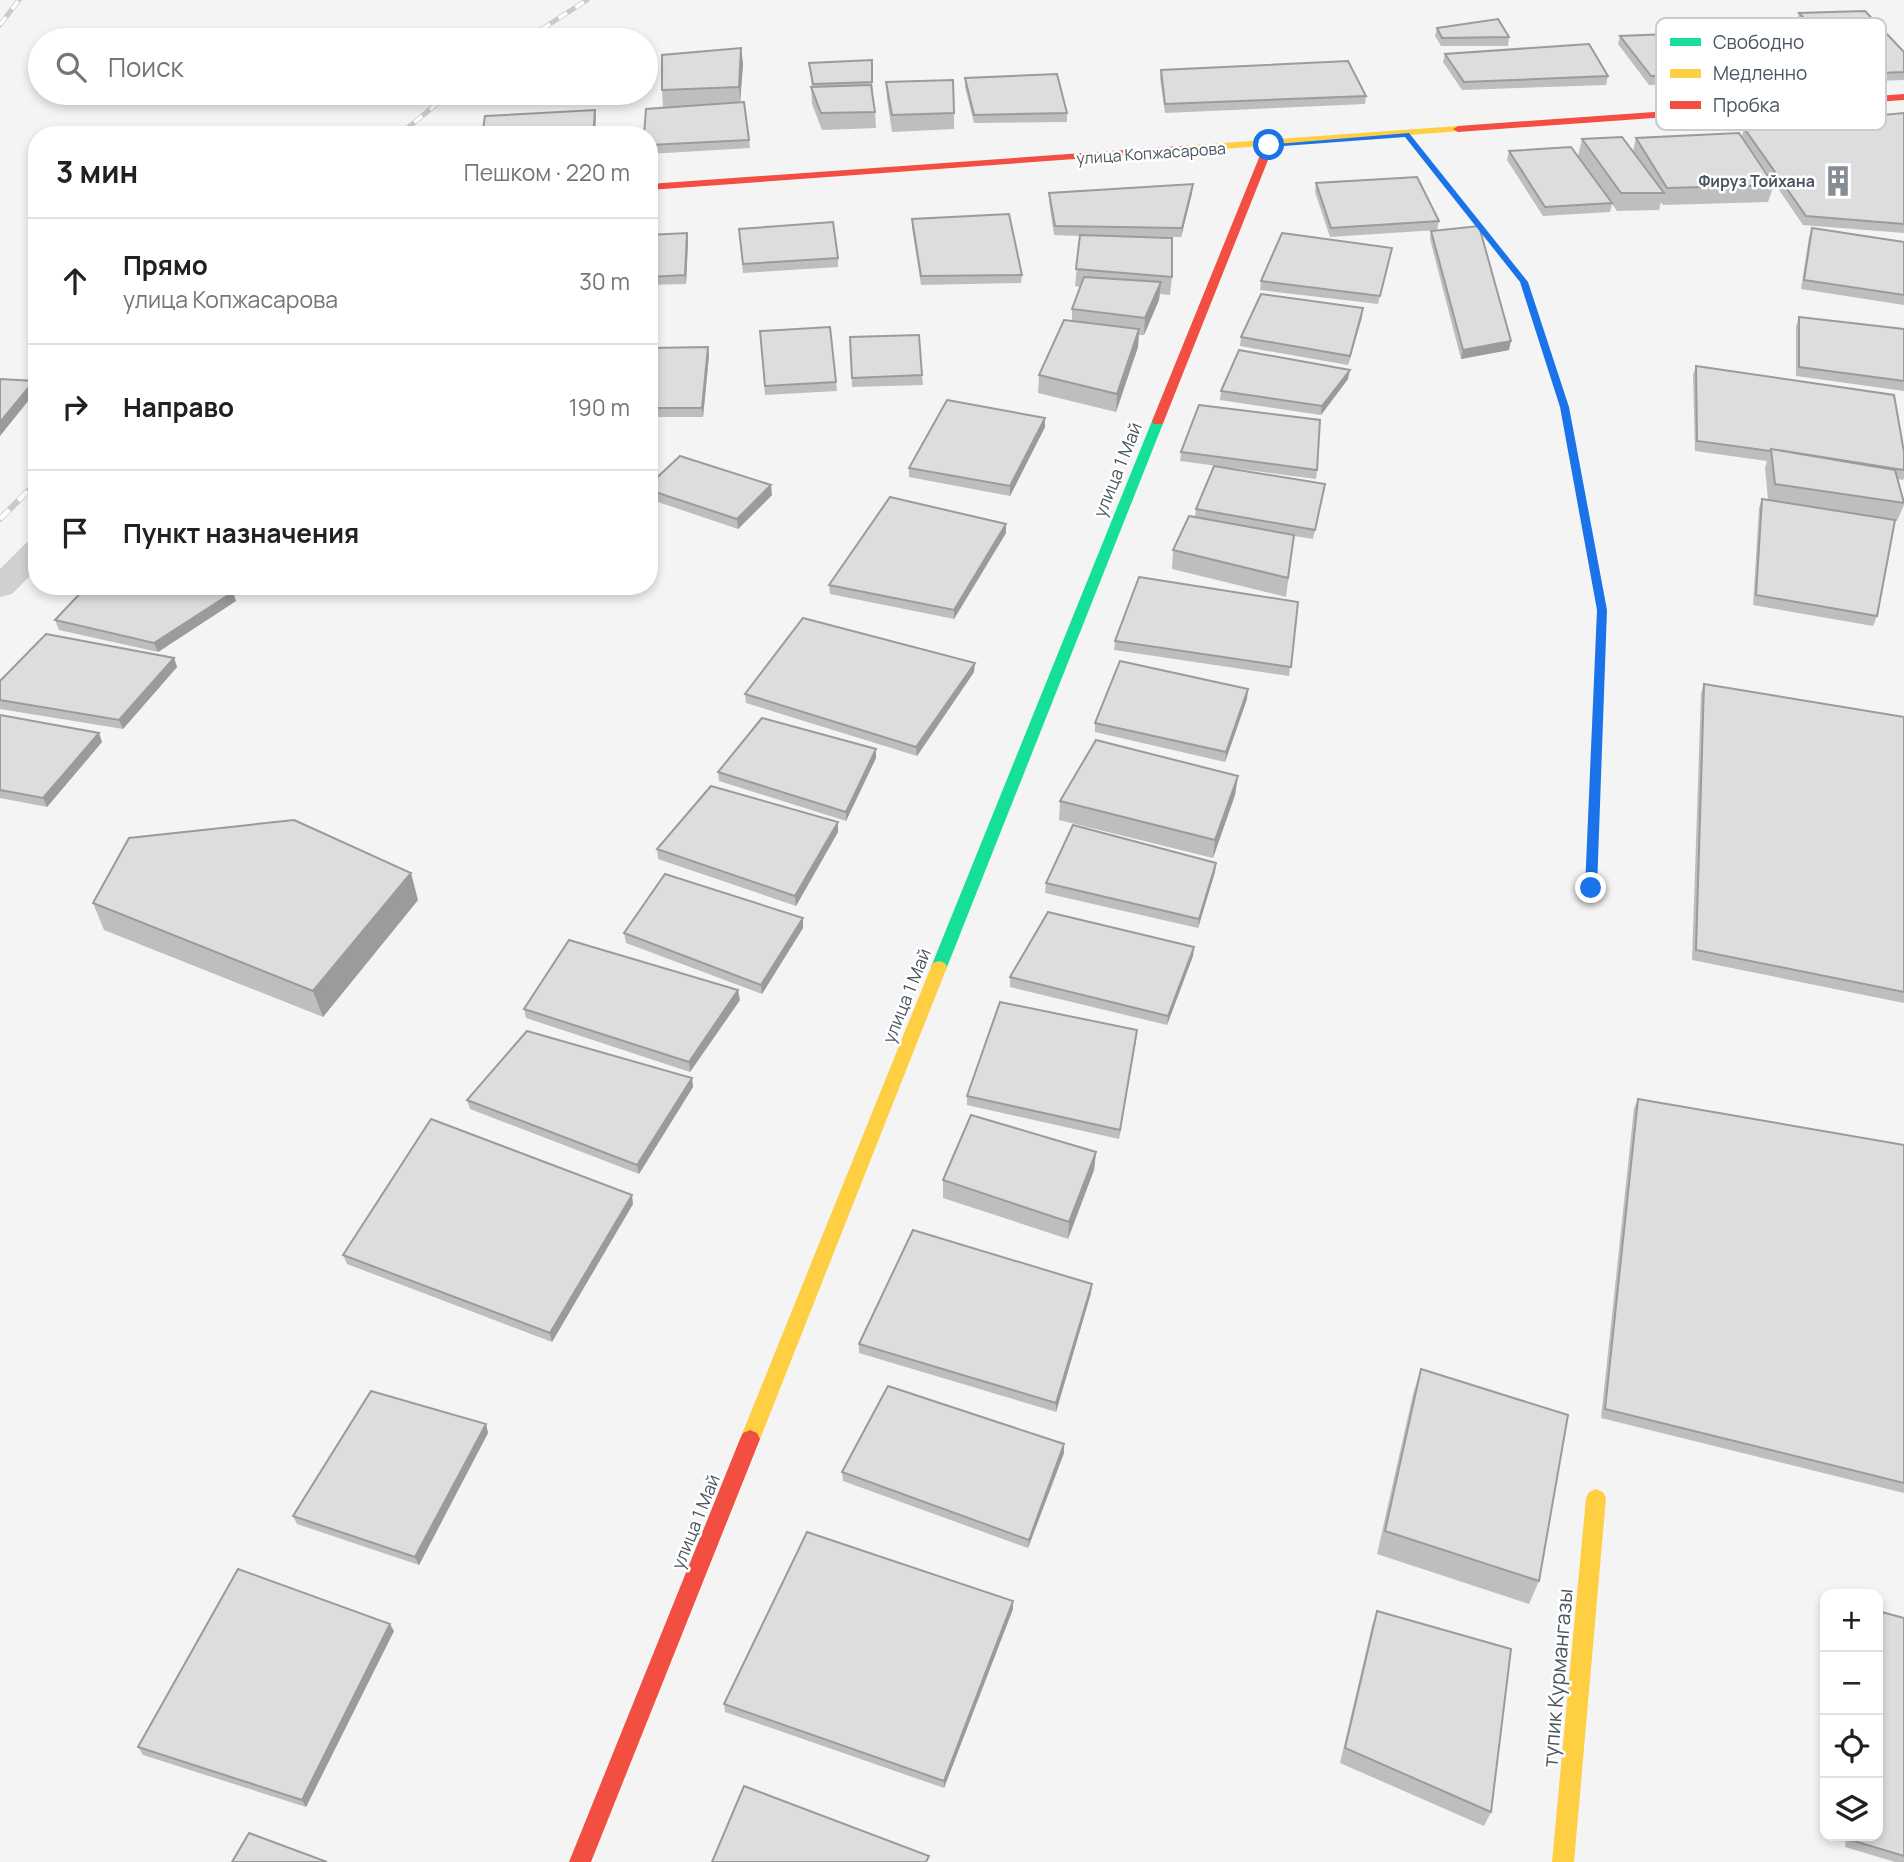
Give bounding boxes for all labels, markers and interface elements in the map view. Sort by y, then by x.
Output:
legend [1656,18,1886,130]
search box [28,28,658,105]
text: Свободно [1713,29,1804,55]
icon: search [52,48,90,86]
text: Поиск [108,49,183,85]
text: Медленно [1713,60,1807,86]
text: Пробка [1713,92,1780,118]
route start [1253,129,1284,160]
street label: улица Копжасарова [1076,137,1226,169]
text: 3 мин [56,151,138,192]
text: Пешком · 220 m [464,156,630,188]
building icon: Фируз Тойхана [1821,164,1855,198]
place label: Фируз Тойхана [1698,170,1815,192]
text: Прямо [123,247,208,283]
icon: ahead [56,262,94,300]
text: 30 m [579,265,630,297]
text: улица Копжасарова [123,283,338,315]
icon: right [56,388,94,426]
text: Направо [123,389,234,425]
text: 190 m [569,391,630,423]
street label: улица 1 Май [1087,419,1147,521]
icon: arrive [56,514,94,552]
text: Пункт назначения [123,515,359,551]
route end [1575,872,1606,903]
street label: улица 1 Май [876,945,936,1047]
street label: улица 1 Май [665,1471,725,1573]
street label: тупик Курмангазы [1535,1587,1579,1769]
map controls [1820,1589,1883,1841]
button: + [1820,1589,1883,1652]
button: − [1820,1652,1883,1715]
button: locate [1820,1715,1883,1778]
button: layers [1820,1778,1883,1841]

